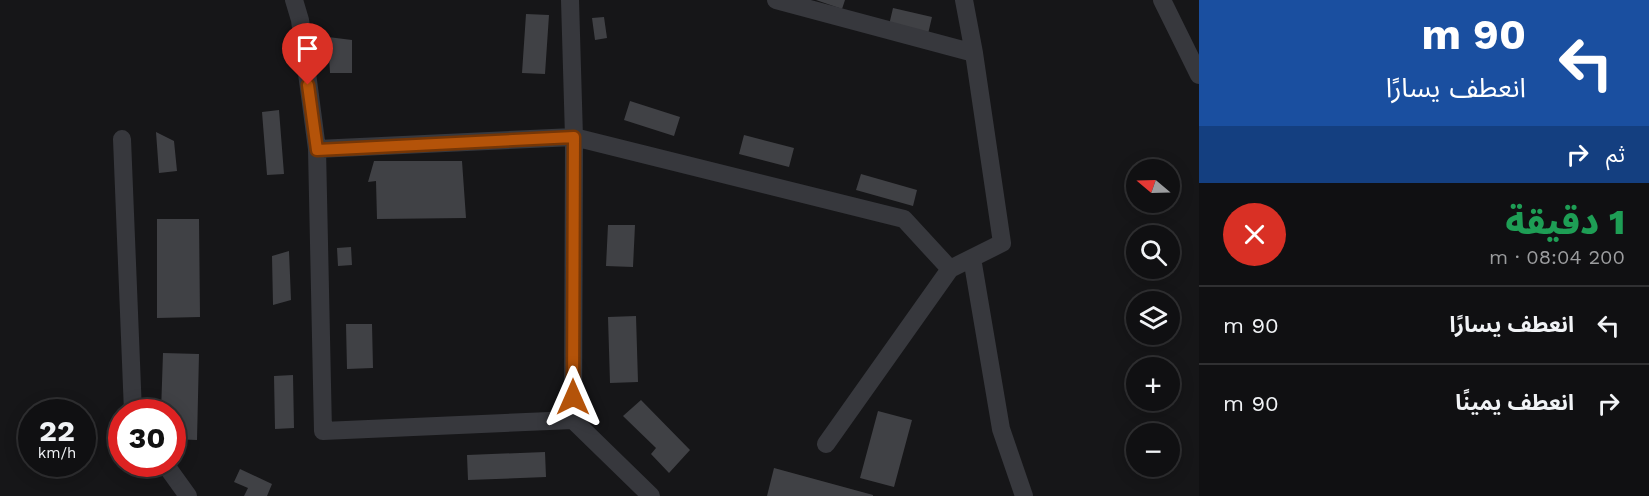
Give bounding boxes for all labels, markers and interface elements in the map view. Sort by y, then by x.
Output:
text: 90 m [1422,10,1526,59]
pin [282,23,333,85]
icon: left [1547,24,1625,102]
icon: arrive [291,32,324,65]
text: انعطف يسارًا [1386,72,1526,104]
icon: right [1561,138,1594,171]
text: ثم [1606,142,1625,167]
north arrow [1126,159,1180,213]
map controls [1126,159,1180,477]
text: 1 دقيقة [1505,201,1625,243]
button: close [1223,203,1286,266]
button: search [1126,225,1180,279]
text: 200 m · 08:04 [1489,245,1625,269]
button: layers [1126,291,1180,345]
icon: left [1592,309,1625,342]
text: انعطف يسارًا [1450,312,1574,337]
text: 90 m [1223,313,1279,338]
button: + [1126,357,1180,411]
position arrow [541,365,605,429]
icon: right [1592,387,1625,420]
text: انعطف يمينًا [1455,390,1574,415]
text: 90 m [1223,391,1279,416]
speed limit sign: 30 [108,399,186,477]
text: 22 [39,413,75,448]
button: − [1126,423,1180,477]
text: km/h [38,444,76,462]

